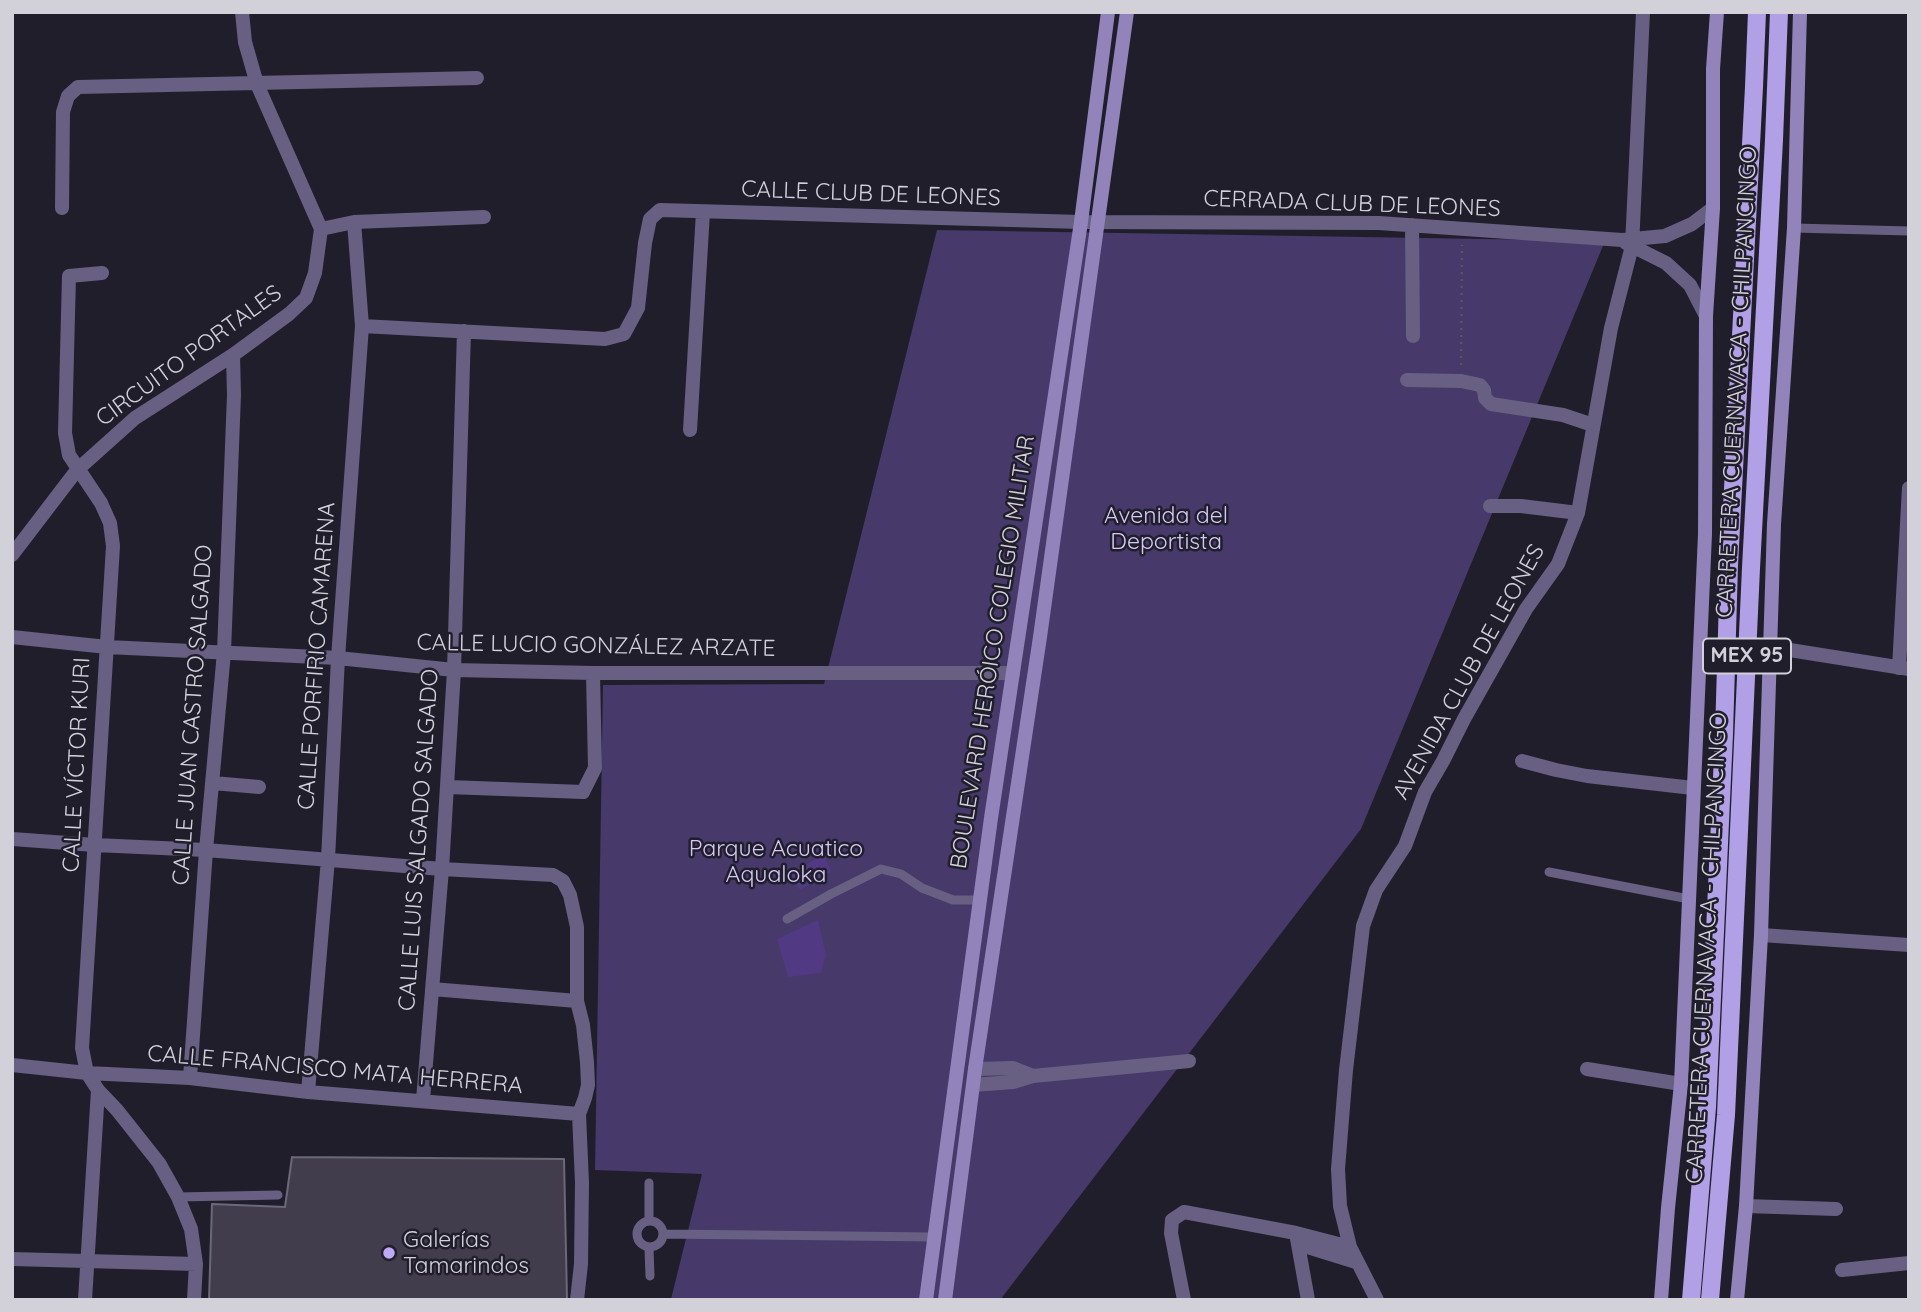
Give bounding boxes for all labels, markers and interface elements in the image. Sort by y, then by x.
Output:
street label: CARRETERA CUERNAVACA - CHILPANCINGO [1711,145,1763,619]
street label: CALLE CLUB DE LEONES [741,176,1001,212]
street label: CERRADA CLUB DE LEONES [1203,185,1501,223]
street label: CIRCUITO PORTALES [91,279,287,433]
street label: BOULEVARD HERÓICO COLEGIO MILITAR [945,433,1041,871]
street label: CALLE PORFIRIO CAMARENA [292,501,342,811]
park label: Avenida del Deportista [1104,502,1228,556]
street label: AVENIDA CLUB DE LEONES [1387,540,1551,804]
street label: CALLE JUAN CASTRO SALGADO [167,544,219,886]
street label: CALLE LUCIO GONZÁLEZ ARZATE [416,629,776,663]
road number: MEX 95 [1703,638,1791,674]
street label: CALLE VÍCTOR KURI [58,657,96,873]
street label: CALLE LUIS SALGADO SALGADO [393,668,445,1012]
street label: CARRETERA CUERNAVACA - CHILPANCINGO [1681,711,1733,1185]
park label: Parque Acuatico Aqualoka [689,835,863,889]
street label: CALLE FRANCISCO MATA HERRERA [146,1040,524,1100]
place label: Galerías Tamarindos [403,1226,529,1280]
marker: Galerías Tamarindos [381,1245,397,1261]

